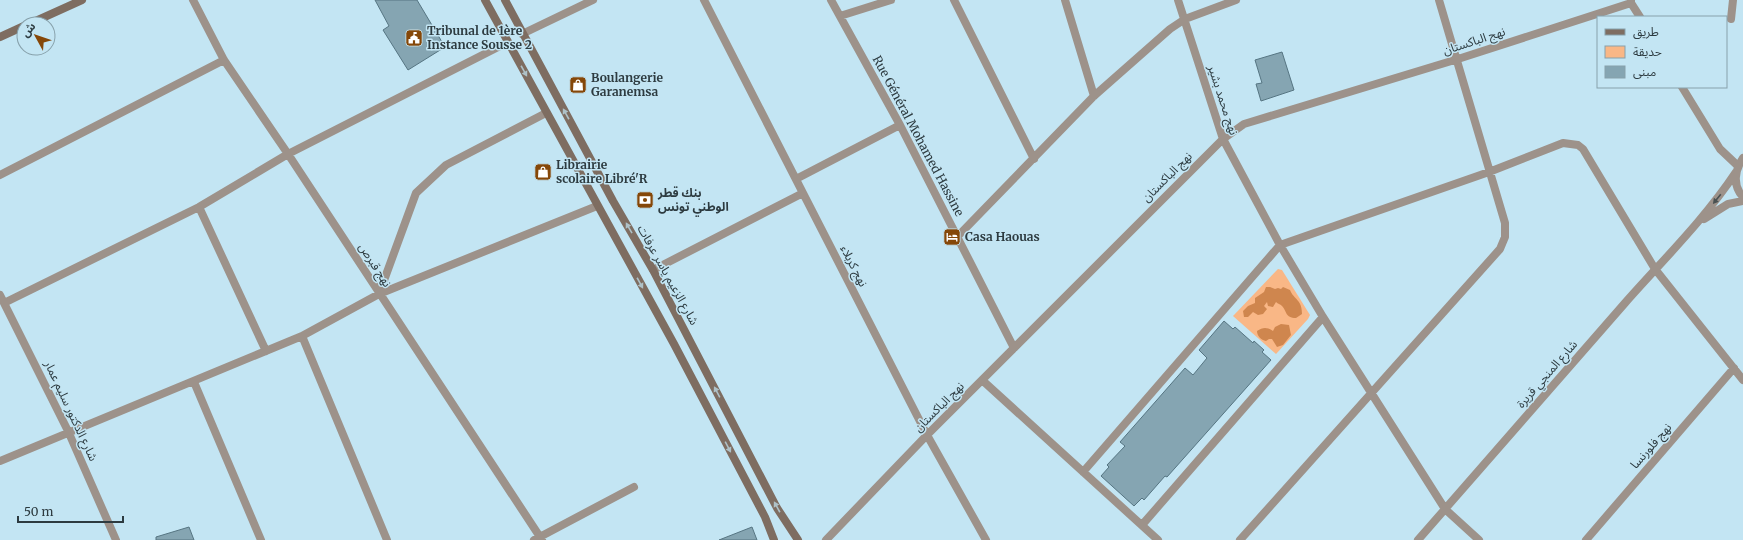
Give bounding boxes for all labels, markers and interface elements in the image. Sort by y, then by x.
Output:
north arrow [16,16,56,56]
legend [1597,16,1727,88]
text: ش [18,19,39,40]
place label: Tribunal de 1ère Instance Sousse 2 [427,23,532,52]
street label: نهج الباكستان [1441,23,1508,60]
text: طريق [1633,24,1659,40]
public building icon: Tribunal de 1ère Instance Sousse 2 [404,28,424,48]
text: حديقة [1633,44,1662,59]
street label: Rue Général Mohamed Hassine [870,53,967,219]
street label: نهج محمد بشير [1203,62,1242,137]
text: مبنى [1633,64,1656,79]
one-way arrow [520,65,527,77]
place label: Boulangerie Garanemsa [591,70,664,99]
shop icon: Boulangerie Garanemsa [568,75,588,95]
one-way arrow [563,109,569,120]
street label: نهج الباكستان [1138,148,1196,206]
place label: Librairie scolaire Libré'R [556,157,648,186]
shop icon: Librairie scolaire Libré'R [533,162,553,182]
place label: بنك قطر الوطني تونس [657,185,729,217]
bank icon: بنك قطر الوطني تونس [635,190,655,210]
one-way arrow [1713,193,1722,204]
one-way arrow [625,222,632,234]
street label: شارع الزعيم ياسر عرفات [633,222,702,328]
hotel icon: Casa Haouas [942,227,962,247]
place label: Casa Haouas [965,229,1040,244]
street label: نهج قبرص [354,240,395,291]
street label: نهج كربلاء [836,242,871,290]
one-way arrow [637,277,644,289]
street label: شارع المنجي قريرة [1513,337,1582,413]
street label: شارع الدكتور سليم عمار [39,357,101,464]
street label: نهج الباكستان [910,378,968,436]
one-way arrow [713,386,720,398]
street label: نهج فلورنسا [1627,420,1676,473]
one-way arrow [725,441,732,453]
scale bar [18,498,123,524]
one-way arrow [774,501,780,513]
text: 50 m [24,504,53,519]

